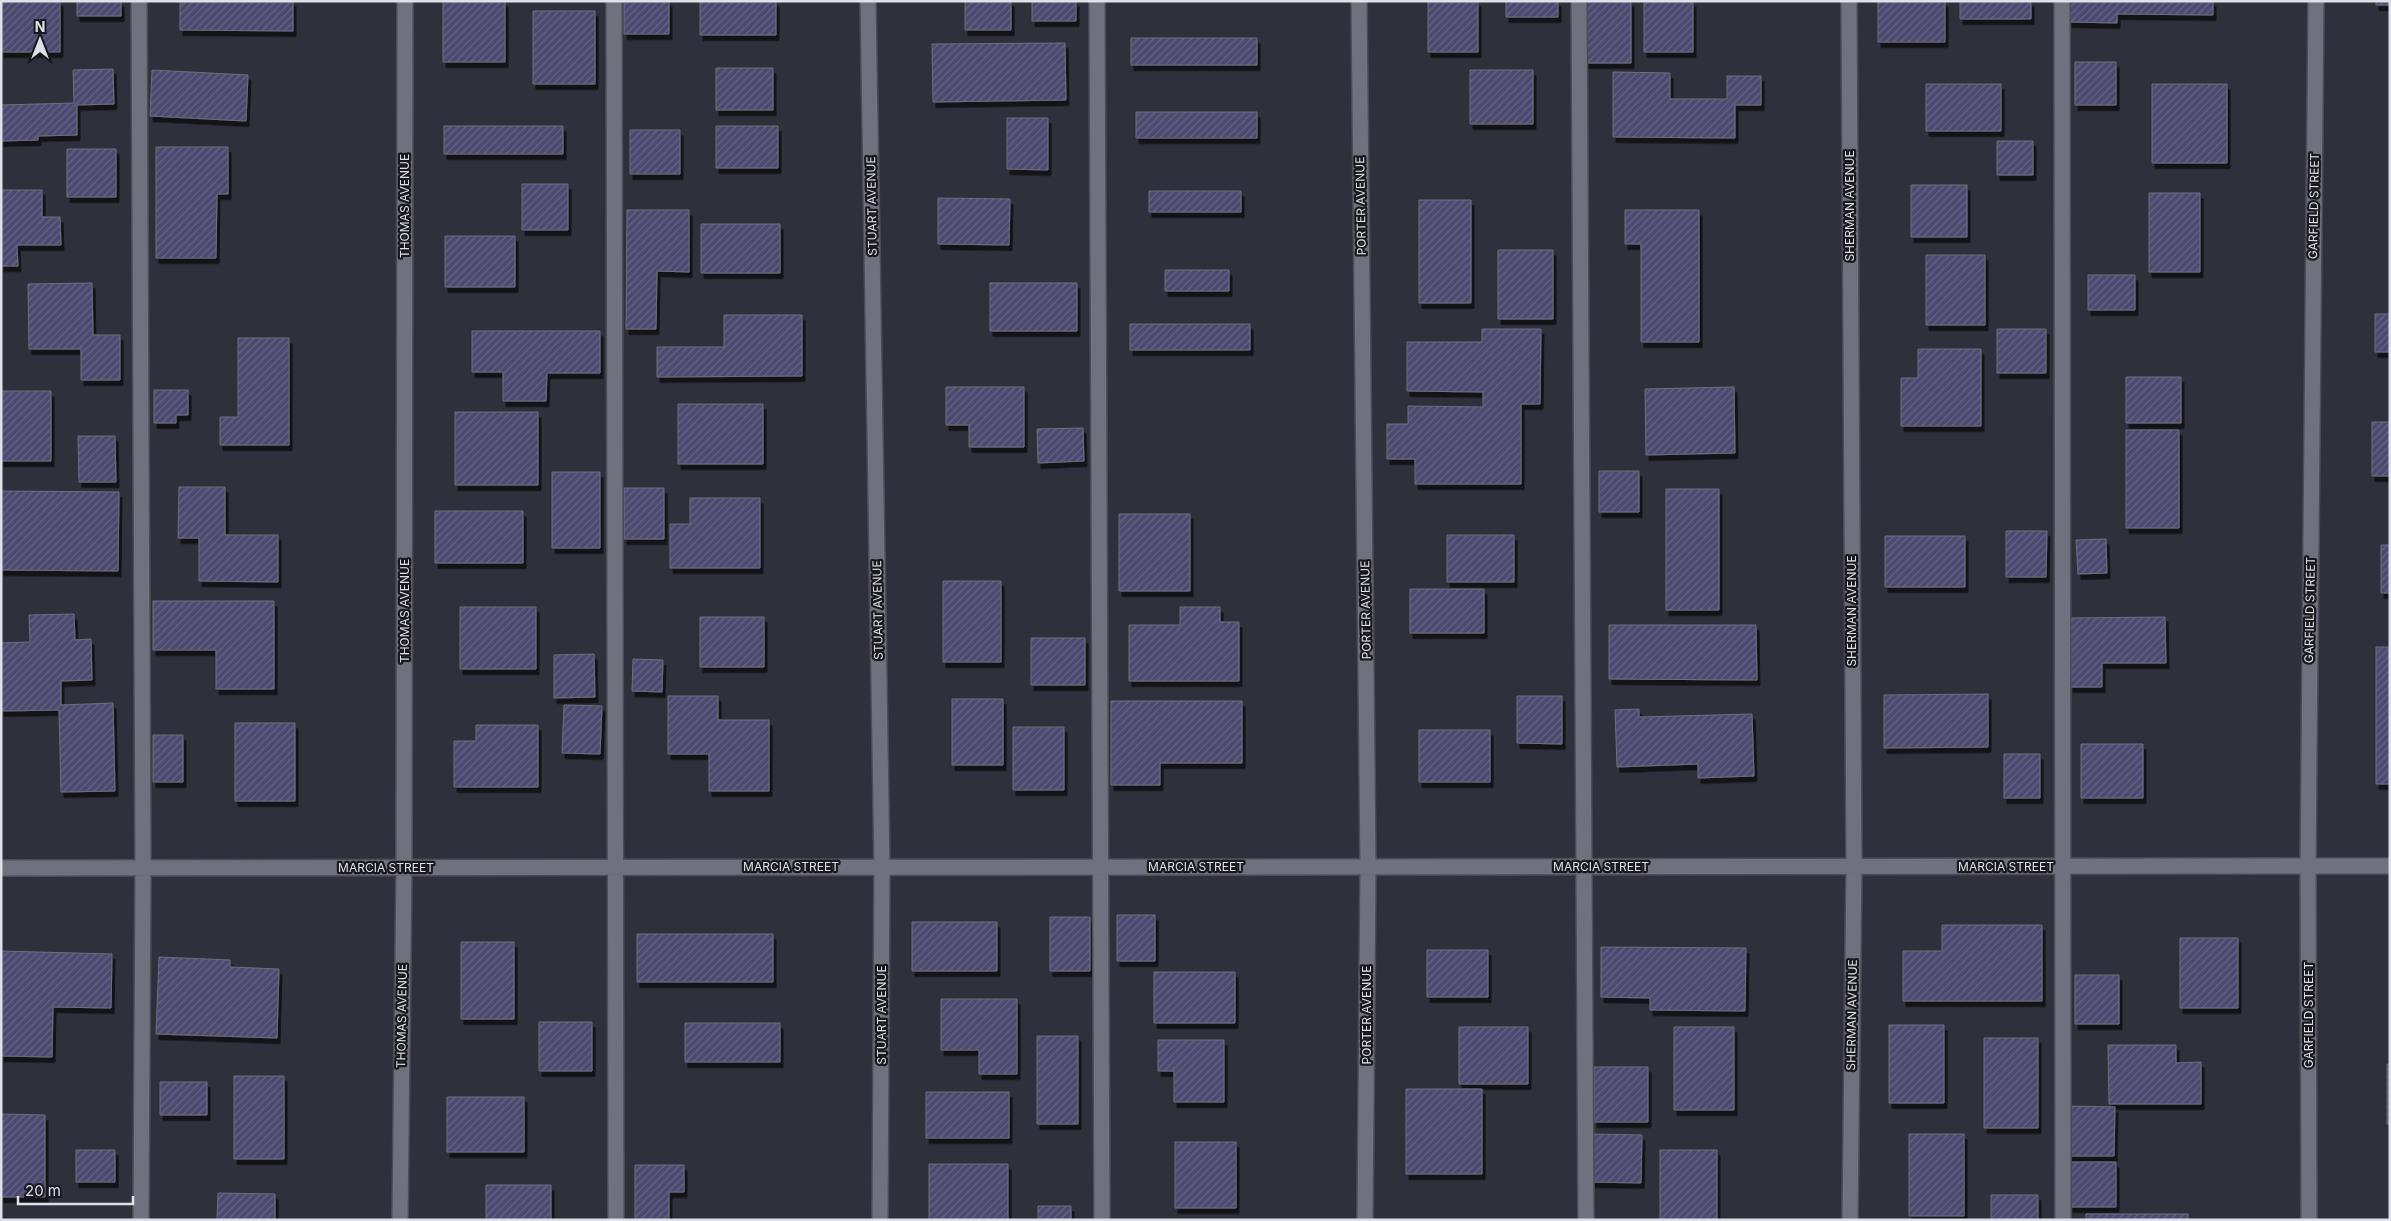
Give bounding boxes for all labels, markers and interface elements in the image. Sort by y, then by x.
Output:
north arrow [15,15,65,65]
text: N [35,18,45,35]
street label: SHERMAN AVENUE [1842,150,1857,262]
street label: GARFIELD STREET [2305,152,2322,259]
street label: THOMAS AVENUE [397,154,412,258]
street label: STUART AVENUE [863,156,880,256]
street label: PORTER AVENUE [1352,157,1369,256]
street label: SHERMAN AVENUE [1844,555,1859,667]
street label: GARFIELD STREET [2301,556,2318,663]
street label: THOMAS AVENUE [397,559,412,663]
street label: STUART AVENUE [869,560,886,660]
street label: PORTER AVENUE [1357,561,1374,660]
street label: MARCIA STREET [743,859,839,874]
street label: MARCIA STREET [1148,859,1244,874]
street label: MARCIA STREET [1553,859,1649,874]
street label: MARCIA STREET [1958,859,2054,874]
street label: MARCIA STREET [338,860,434,875]
street label: SHERMAN AVENUE [1843,959,1860,1071]
street label: GARFIELD STREET [2301,962,2316,1068]
street label: THOMAS AVENUE [393,964,410,1068]
street label: STUART AVENUE [874,965,889,1065]
street label: PORTER AVENUE [1359,966,1374,1064]
scale bar [18,1174,132,1206]
text: 20 m [25,1181,61,1200]

